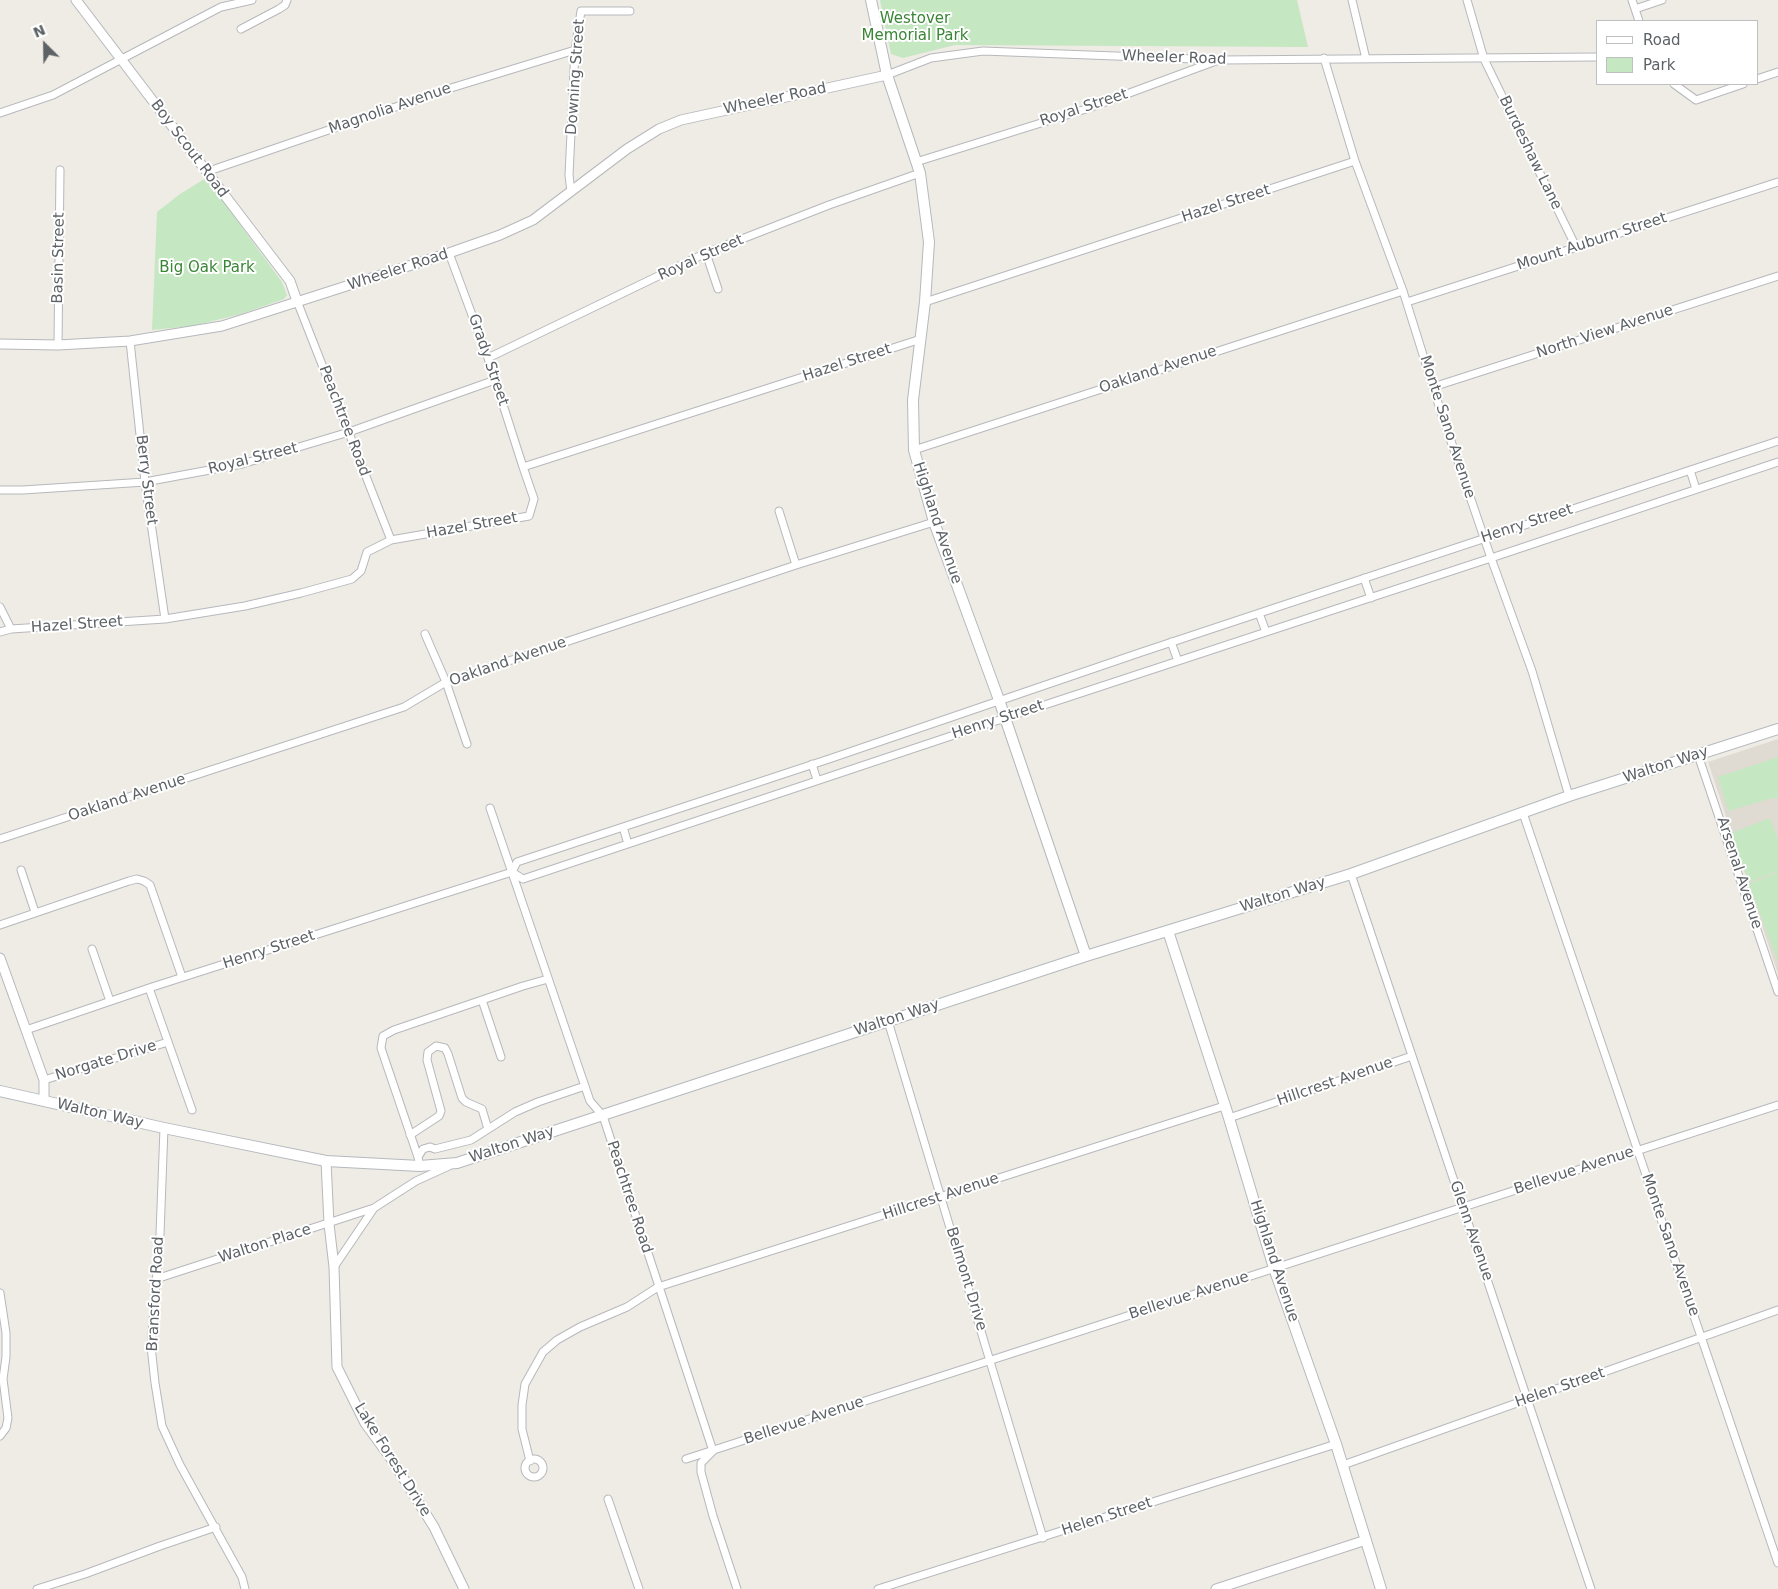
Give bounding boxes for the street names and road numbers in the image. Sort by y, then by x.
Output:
street label: Downing Street [563,18,589,136]
street label: Wheeler Road [1121,47,1227,69]
street label: Wheeler Road [722,79,828,119]
street label: Magnolia Avenue [326,80,454,138]
street label: Royal Street [1038,85,1130,131]
street label: Burdeshaw Lane [1495,93,1565,213]
street label: Boy Scout Road [146,97,232,201]
street label: Hazel Street [1179,181,1273,227]
street label: Mount Auburn Street [1515,209,1669,275]
street label: Basin Street [49,212,69,304]
street label: Royal Street [656,231,746,285]
street label: Wheeler Road [345,245,451,295]
street label: North View Avenue [1534,301,1676,363]
street label: Grady Street [464,312,512,408]
street label: Hazel Street [800,340,894,386]
street label: Oakland Avenue [1097,343,1219,397]
street label: Monte Sano Avenue [1415,353,1479,501]
street label: Peachtree Road [315,363,373,479]
street label: Berry Street [132,434,160,526]
street label: Royal Street [206,439,300,479]
street label: Highland Avenue [909,460,965,586]
street label: Henry Street [1479,501,1575,547]
street label: Hazel Street [425,509,519,543]
street label: Hazel Street [30,613,124,637]
street label: Oakland Avenue [447,634,569,690]
street label: Henry Street [950,697,1046,743]
street label: Walton Way [1621,743,1711,787]
street label: Oakland Avenue [66,771,188,825]
street label: Arsenal Avenue [1712,815,1766,931]
street label: Walton Way [1238,873,1328,917]
street label: Henry Street [221,927,317,973]
street label: Walton Way [852,996,942,1040]
street label: Norgate Drive [53,1037,159,1085]
street label: Hillcrest Avenue [1275,1054,1395,1110]
street label: Walton Way [55,1095,145,1133]
street label: Walton Way [467,1123,557,1167]
street label: Peachtree Road [602,1138,656,1256]
street label: Bellevue Avenue [1512,1143,1636,1199]
street label: Hillcrest Avenue [881,1170,1001,1224]
street label: Monte Sano Avenue [1637,1171,1703,1319]
street label: Glenn Avenue [1445,1179,1497,1283]
street label: Highland Avenue [1246,1198,1302,1324]
street label: Walton Place [216,1221,314,1267]
street label: Belmont Drive [942,1225,990,1333]
street label: Bransford Road [144,1236,168,1352]
street label: Bellevue Avenue [1127,1268,1251,1324]
street label: Helen Street [1513,1364,1607,1412]
street label: Bellevue Avenue [742,1393,866,1449]
street label: Lake Forest Drive [350,1400,434,1520]
street label: Helen Street [1060,1494,1154,1540]

